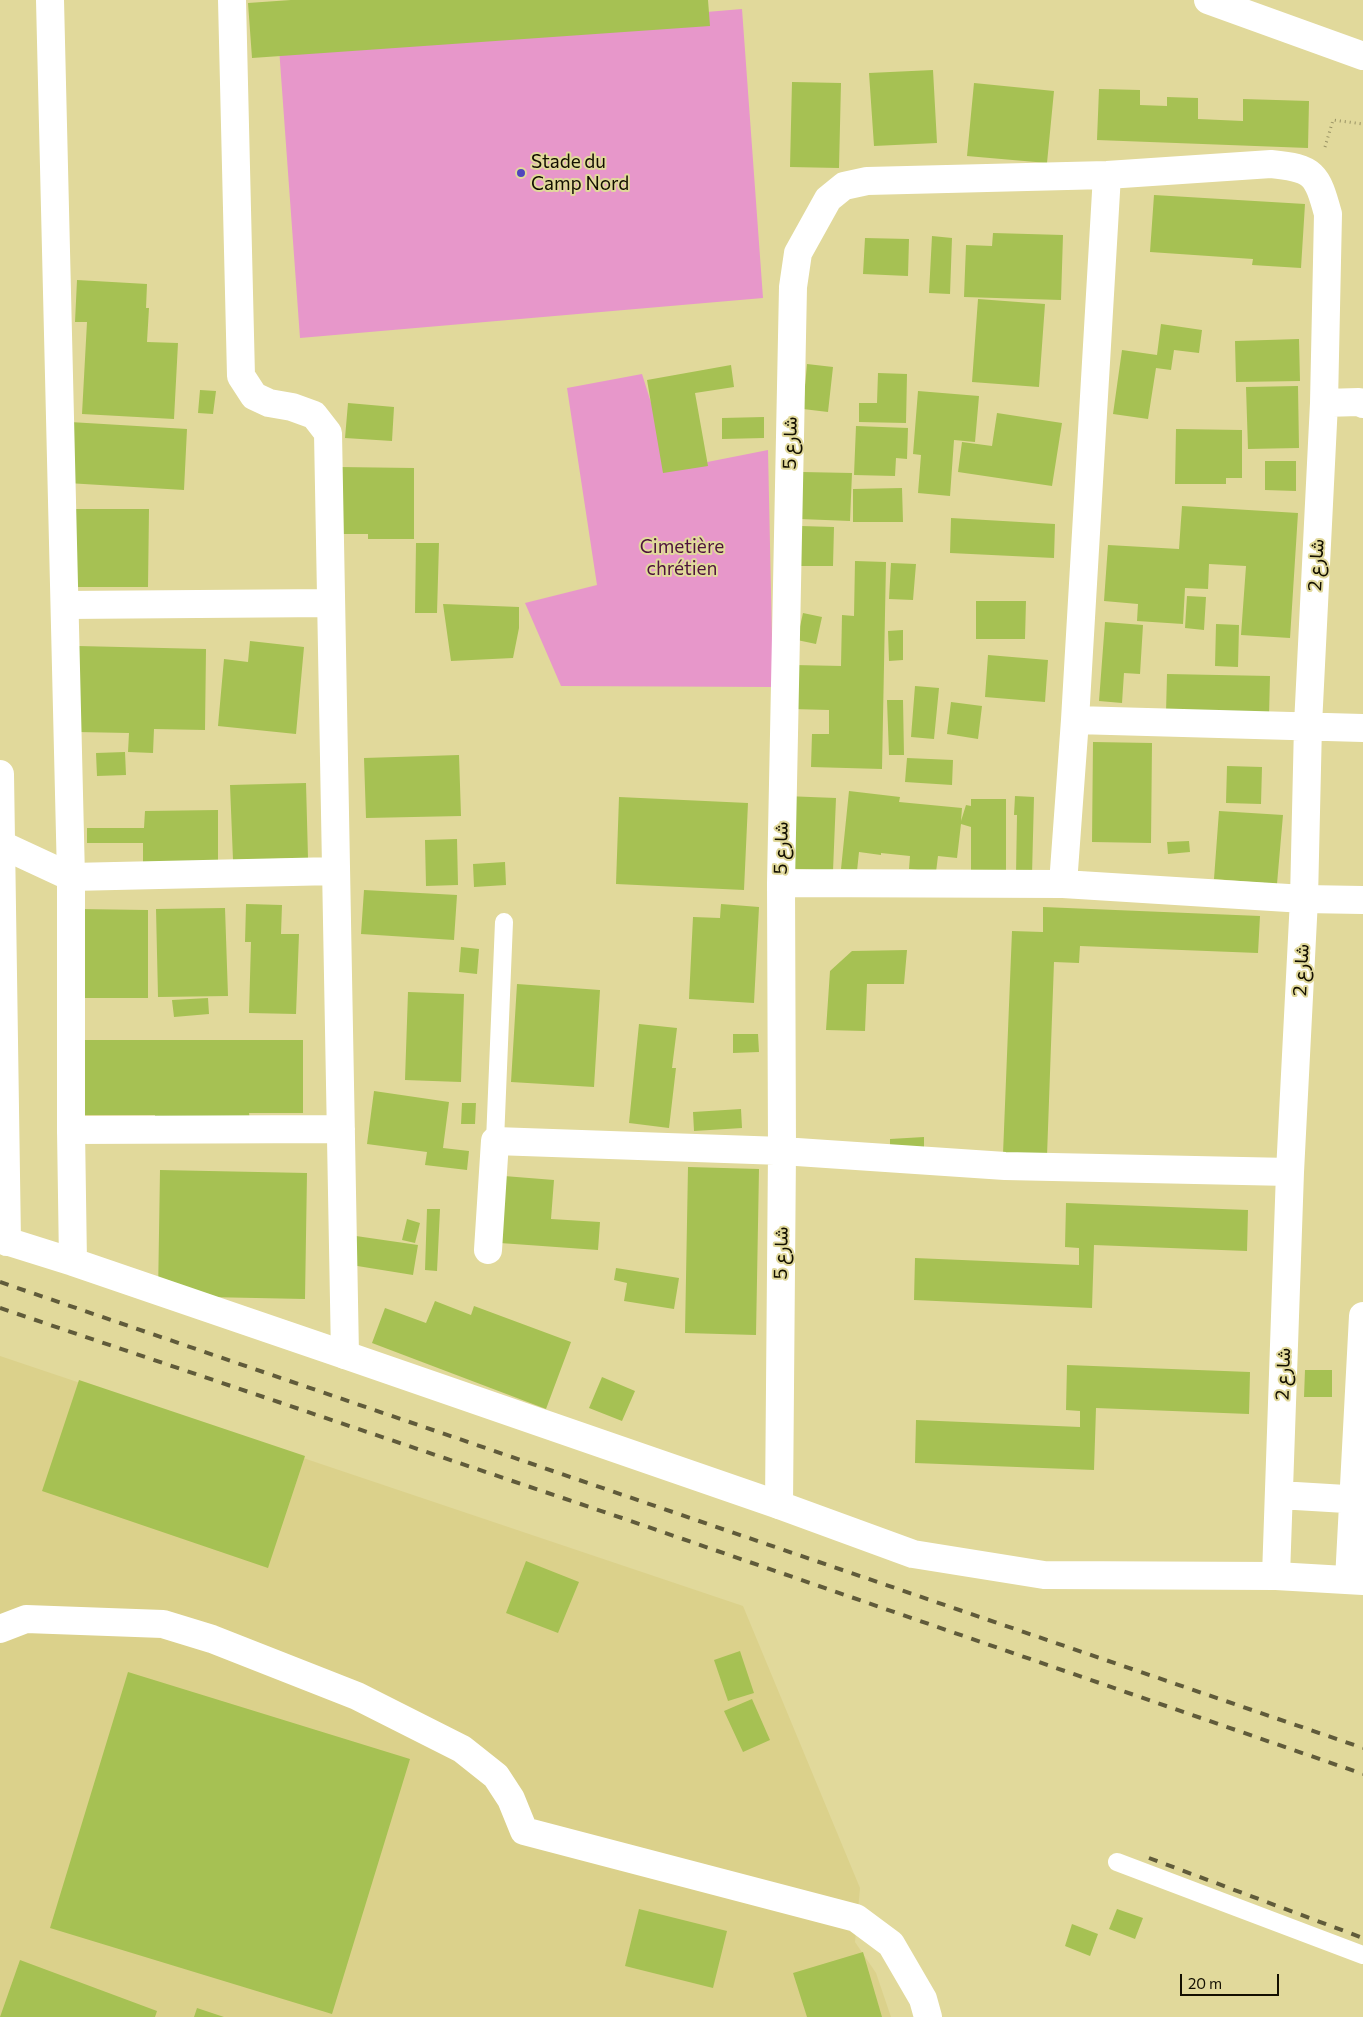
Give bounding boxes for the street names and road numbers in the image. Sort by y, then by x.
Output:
street label: شارع 5 [778,416,802,470]
street label: شارع 2 [1303,538,1329,592]
street label: شارع 5 [769,821,793,875]
street label: شارع 2 [1288,943,1314,997]
street label: شارع 5 [769,1226,793,1280]
street label: شارع 2 [1271,1347,1295,1401]

